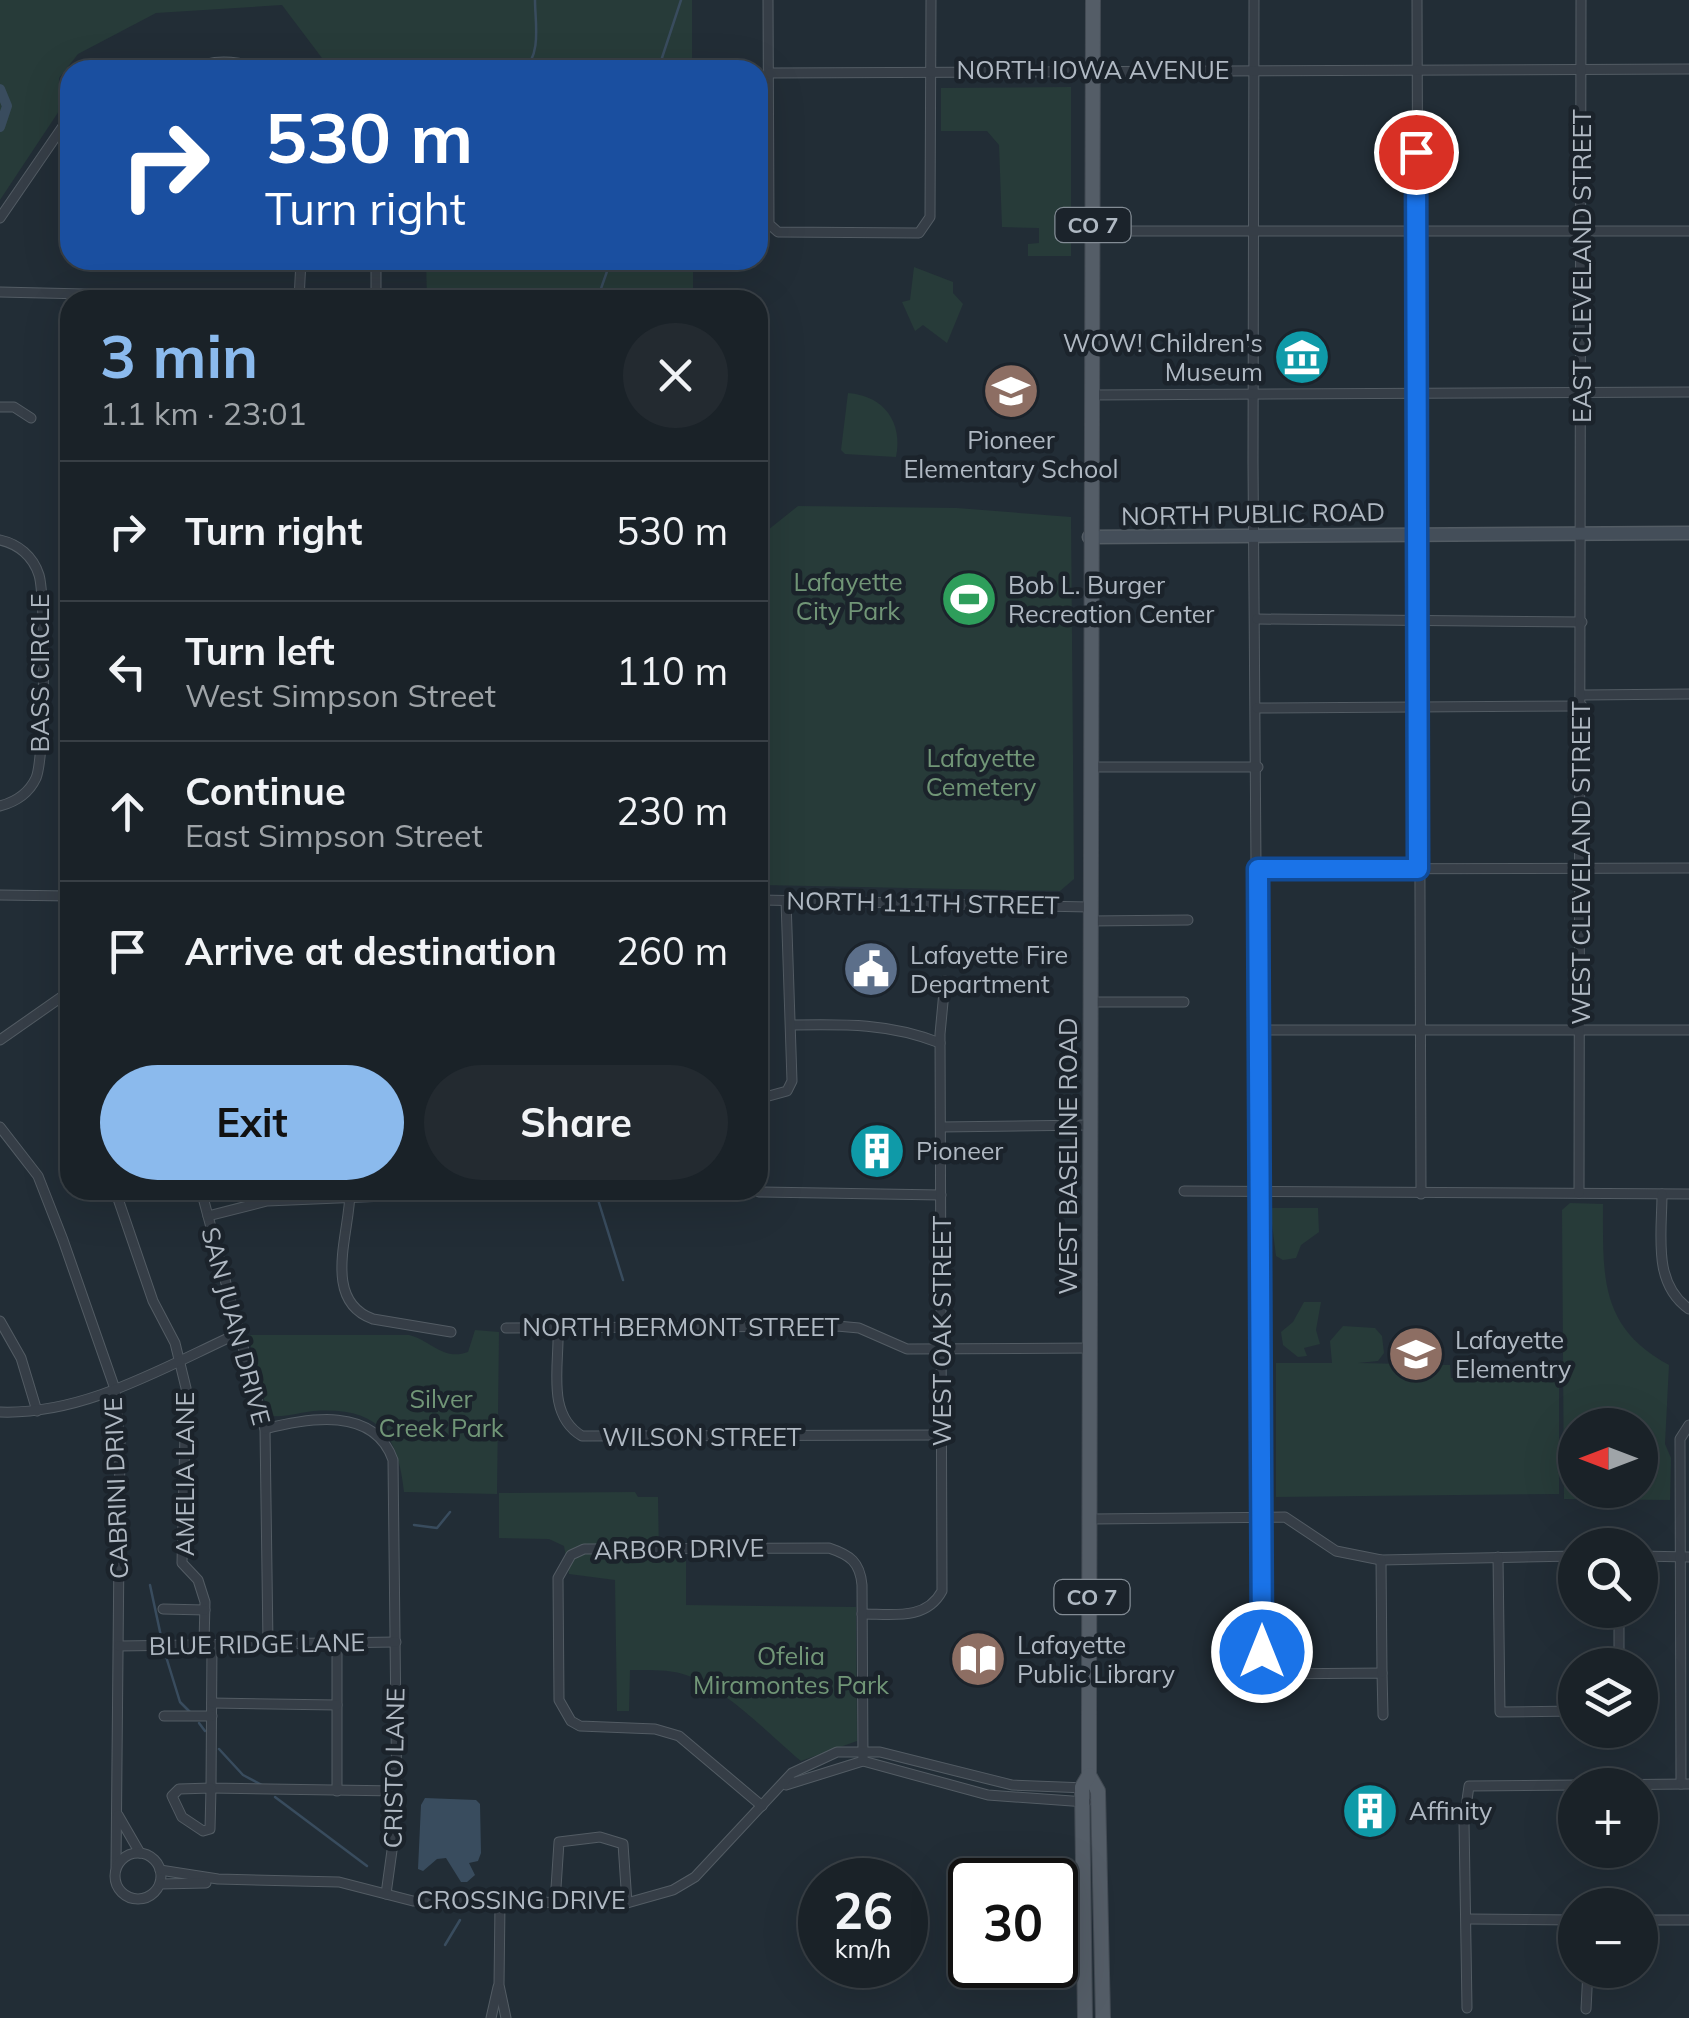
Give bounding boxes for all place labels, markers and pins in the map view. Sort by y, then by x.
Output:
pin [1374,110,1459,195]
place label: WOW! Children's Museum [1063,327,1263,387]
museum icon: WOW! Children's Museum [1272,327,1332,387]
school or university icon: Pioneer Elementary School [981,361,1041,421]
place label: Pioneer Elementary School [904,424,1118,484]
sports icon: Bob L. Burger Recreation Center [939,569,999,629]
place label: Bob L. Burger Recreation Center [1008,569,1214,629]
public building icon: Lafayette Fire Department [841,939,901,999]
place label: Lafayette Fire Department [910,939,1068,999]
building icon: Pioneer [847,1121,907,1181]
place label: Pioneer [916,1135,1003,1166]
school or university icon: Lafayette Elementry [1386,1324,1446,1384]
place label: Lafayette Elementry [1455,1324,1571,1384]
library icon: Lafayette Public Library [948,1629,1008,1689]
place label: Lafayette Public Library [1017,1629,1175,1689]
building icon: Affinity [1340,1781,1400,1841]
place label: Affinity [1409,1795,1492,1826]

